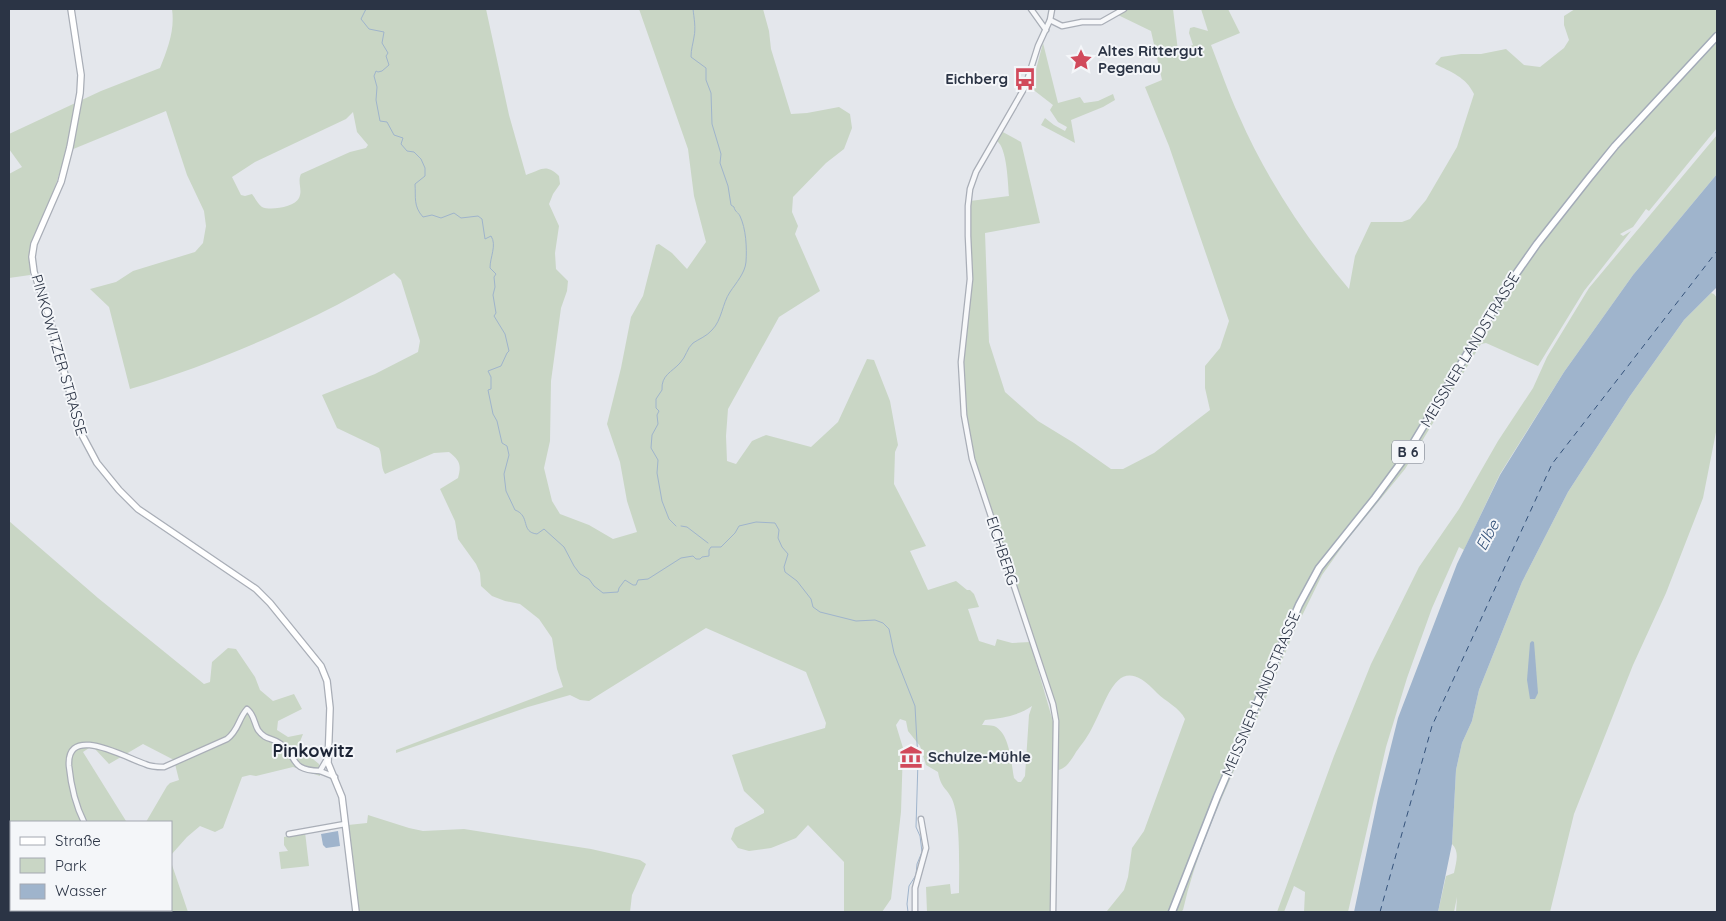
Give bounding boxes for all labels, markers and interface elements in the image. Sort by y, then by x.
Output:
place label: Altes Rittergut Pegenau [1098,41,1204,77]
place icon: Altes Rittergut Pegenau [1068,47,1094,73]
bus stop icon: Eichberg [1012,66,1038,92]
place label: Eichberg [945,69,1008,88]
street label: MEISSNER LANDSTRASSE [1416,269,1523,431]
street label: PINKOWITZER STRASSE [27,272,92,438]
road number: B 6 [1392,441,1424,464]
street label: EICHBERG [982,514,1023,588]
water label: Elbe [1471,516,1504,554]
street label: MEISSNER LANDSTRASSE [1217,609,1304,779]
district label: Pinkowitz [272,739,354,762]
museum icon: Schulze-Mühle [898,744,924,770]
place label: Schulze-Mühle [928,747,1031,766]
legend [10,821,172,911]
text: Straße [55,831,101,850]
text: Park [55,856,87,875]
text: Wasser [55,881,107,900]

